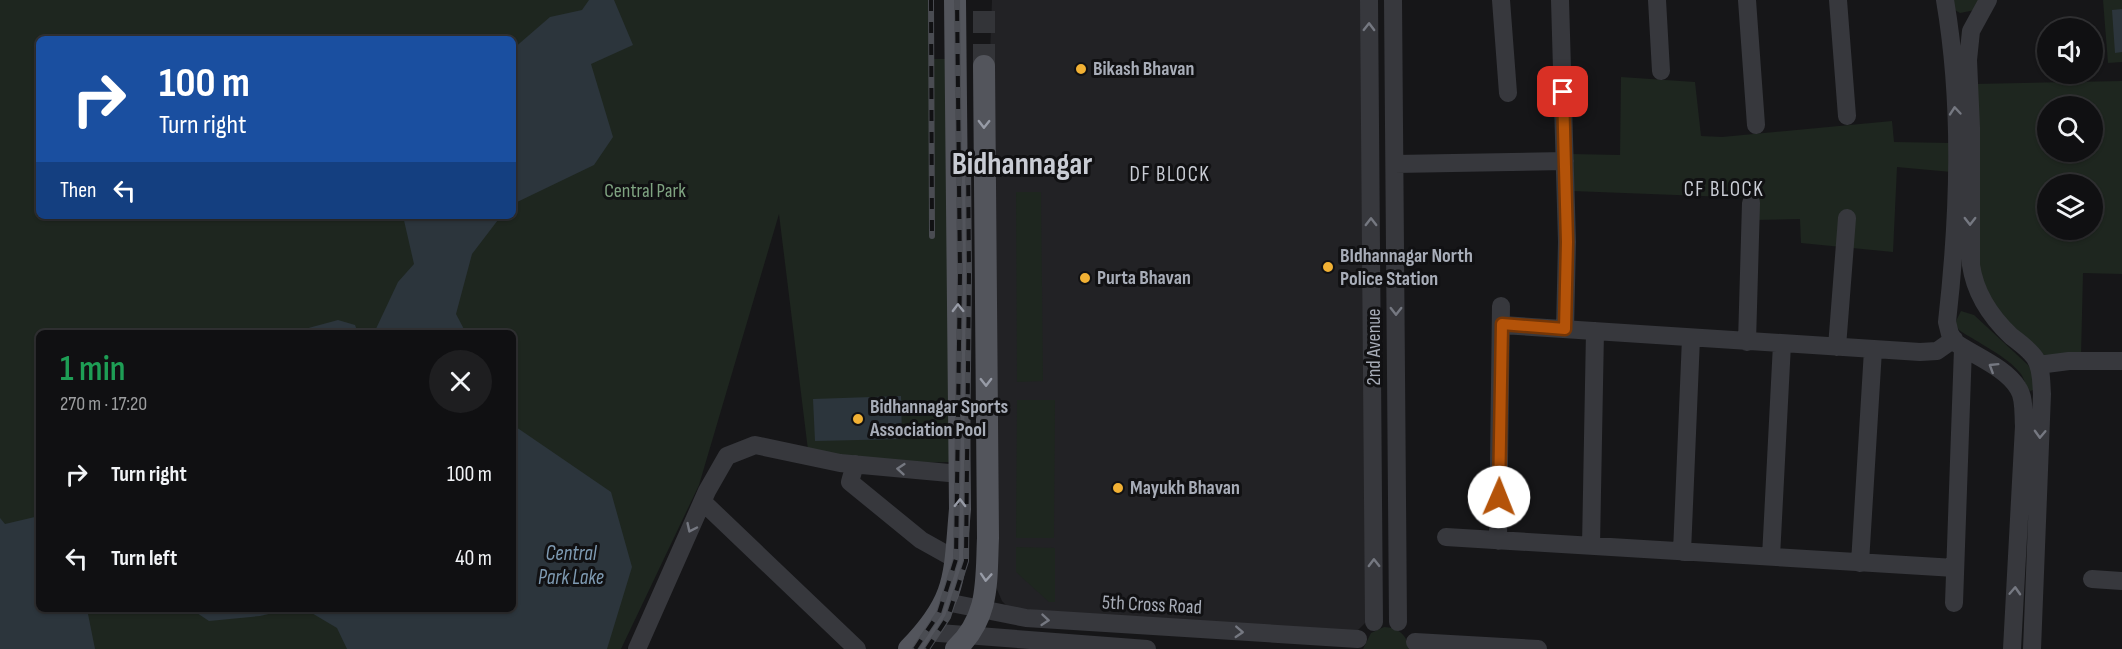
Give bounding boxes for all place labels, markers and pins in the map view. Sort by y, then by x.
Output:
place label: Bikash Bhavan [1093,57,1194,81]
marker: Bikash Bhavan [1074,62,1088,76]
pin [1537,66,1588,117]
place label: BIdhannagar North Police Station [1340,244,1473,291]
marker: BIdhannagar North Police Station [1321,260,1335,274]
place label: Purta Bhavan [1097,266,1191,290]
marker: Purta Bhavan [1078,271,1092,285]
place label: Bidhannagar Sports Association Pool [869,395,1009,442]
marker: Bidhannagar Sports Association Pool [851,412,865,426]
place label: Mayukh Bhavan [1130,476,1240,500]
marker: Mayukh Bhavan [1111,481,1125,495]

